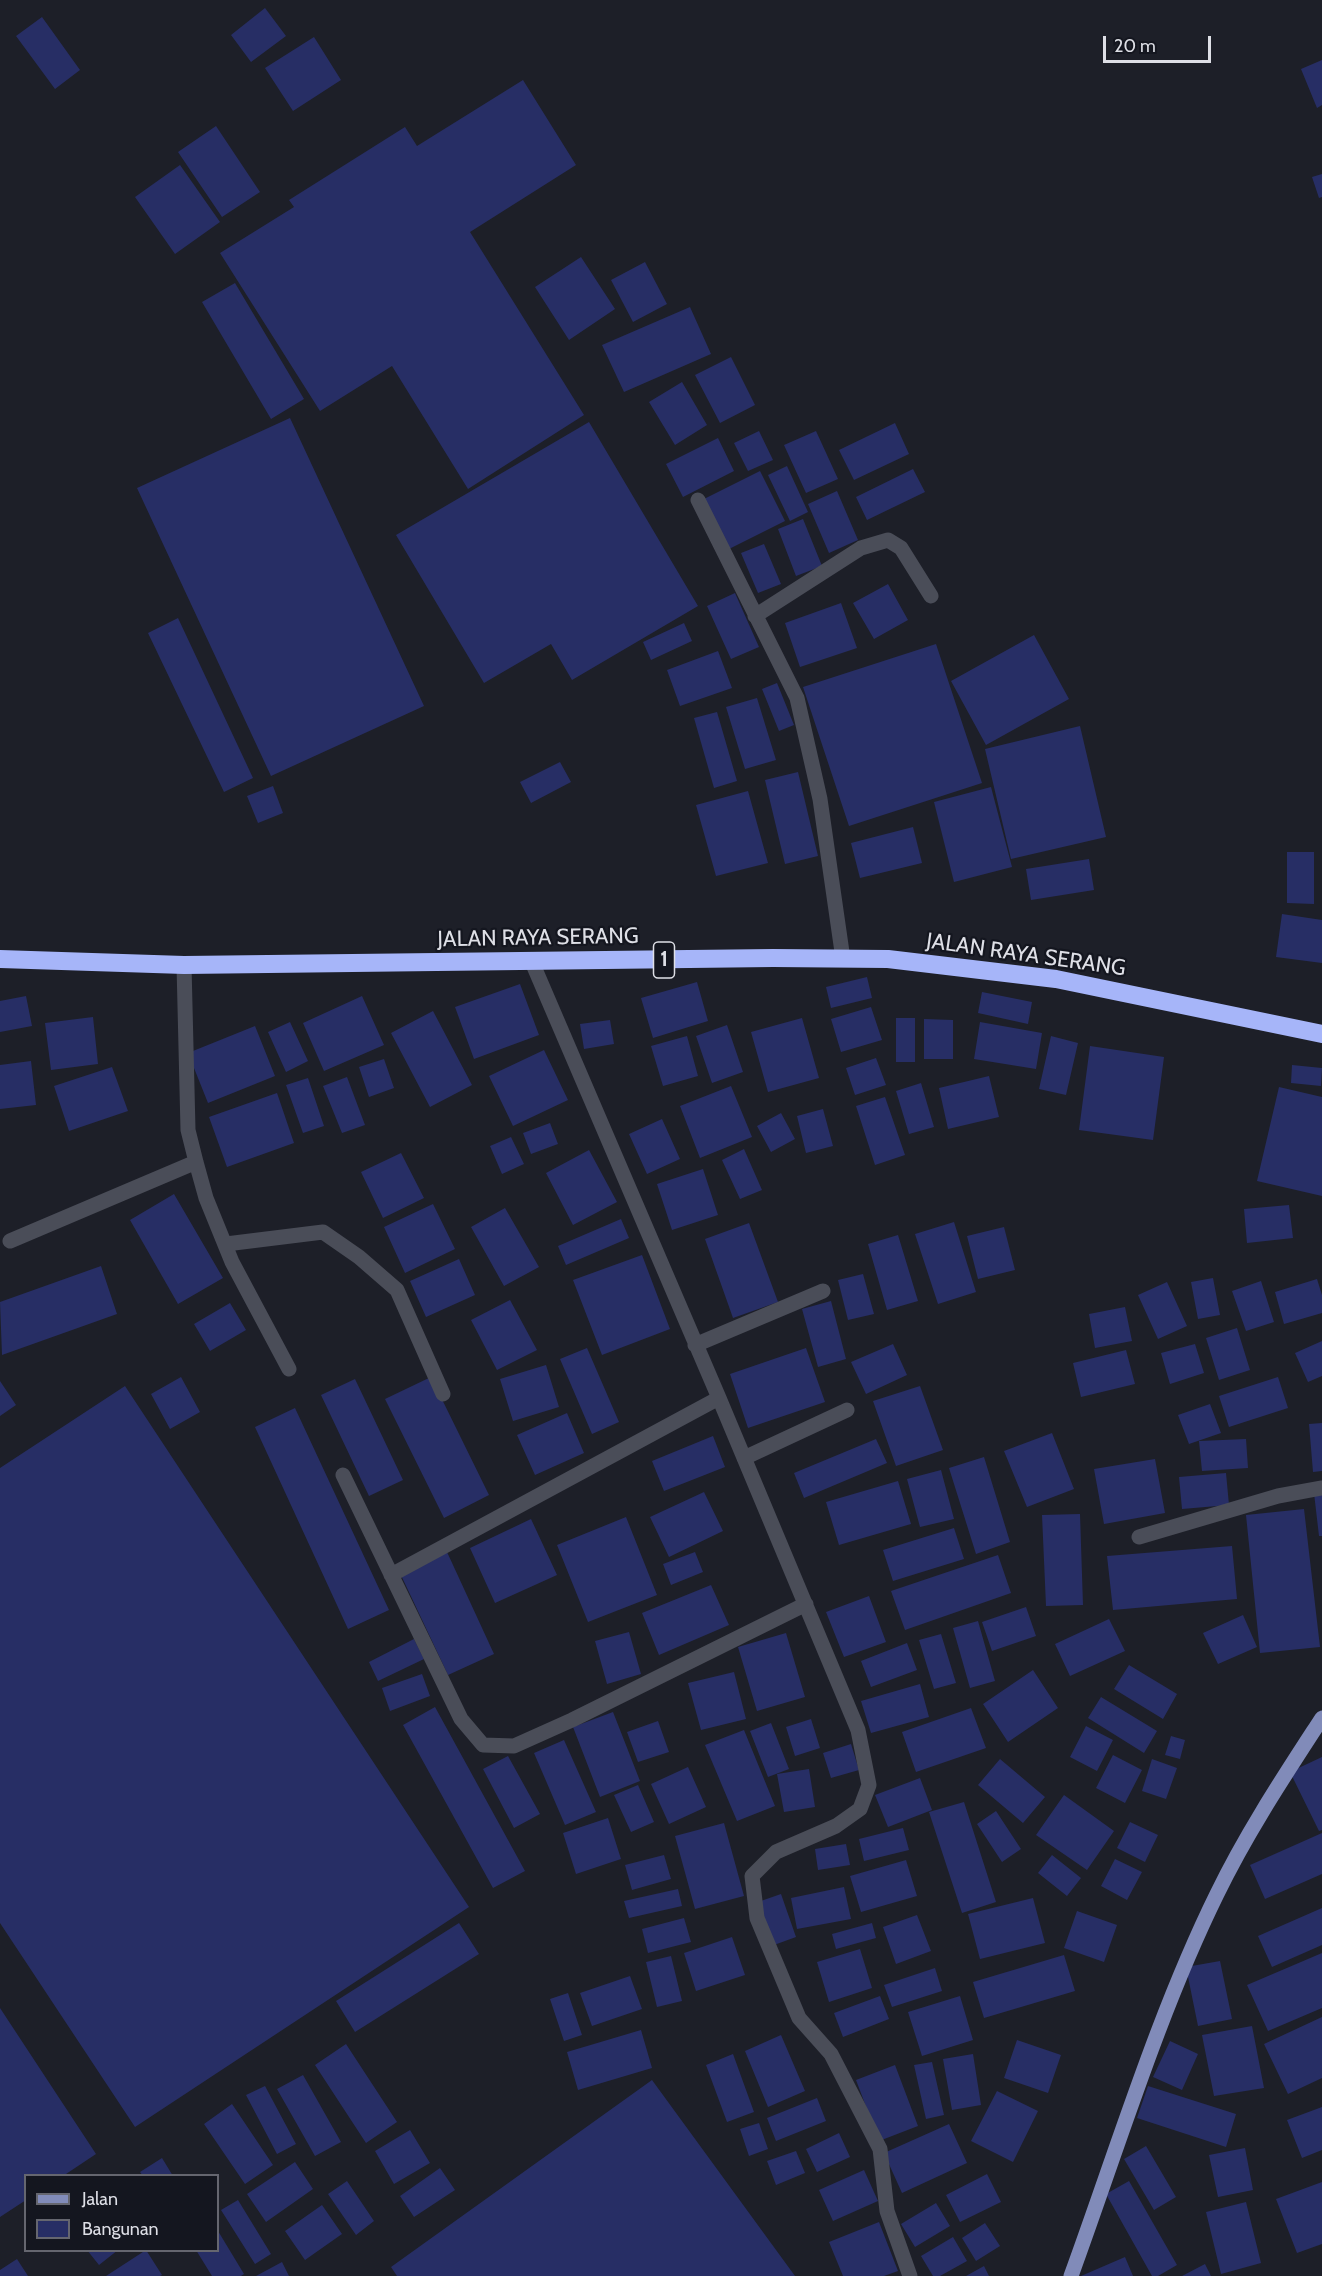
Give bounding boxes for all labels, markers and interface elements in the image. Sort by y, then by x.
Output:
scale bar [1106,24,1214,62]
text: 20 m [1114,35,1156,57]
street label: JALAN RAYA SERANG [437,923,639,953]
street label: JALAN RAYA SERANG [925,928,1127,982]
road number: 1 [654,942,674,978]
legend [24,2174,219,2252]
text: Jalan [82,2188,118,2210]
text: Bangunan [82,2218,159,2240]

